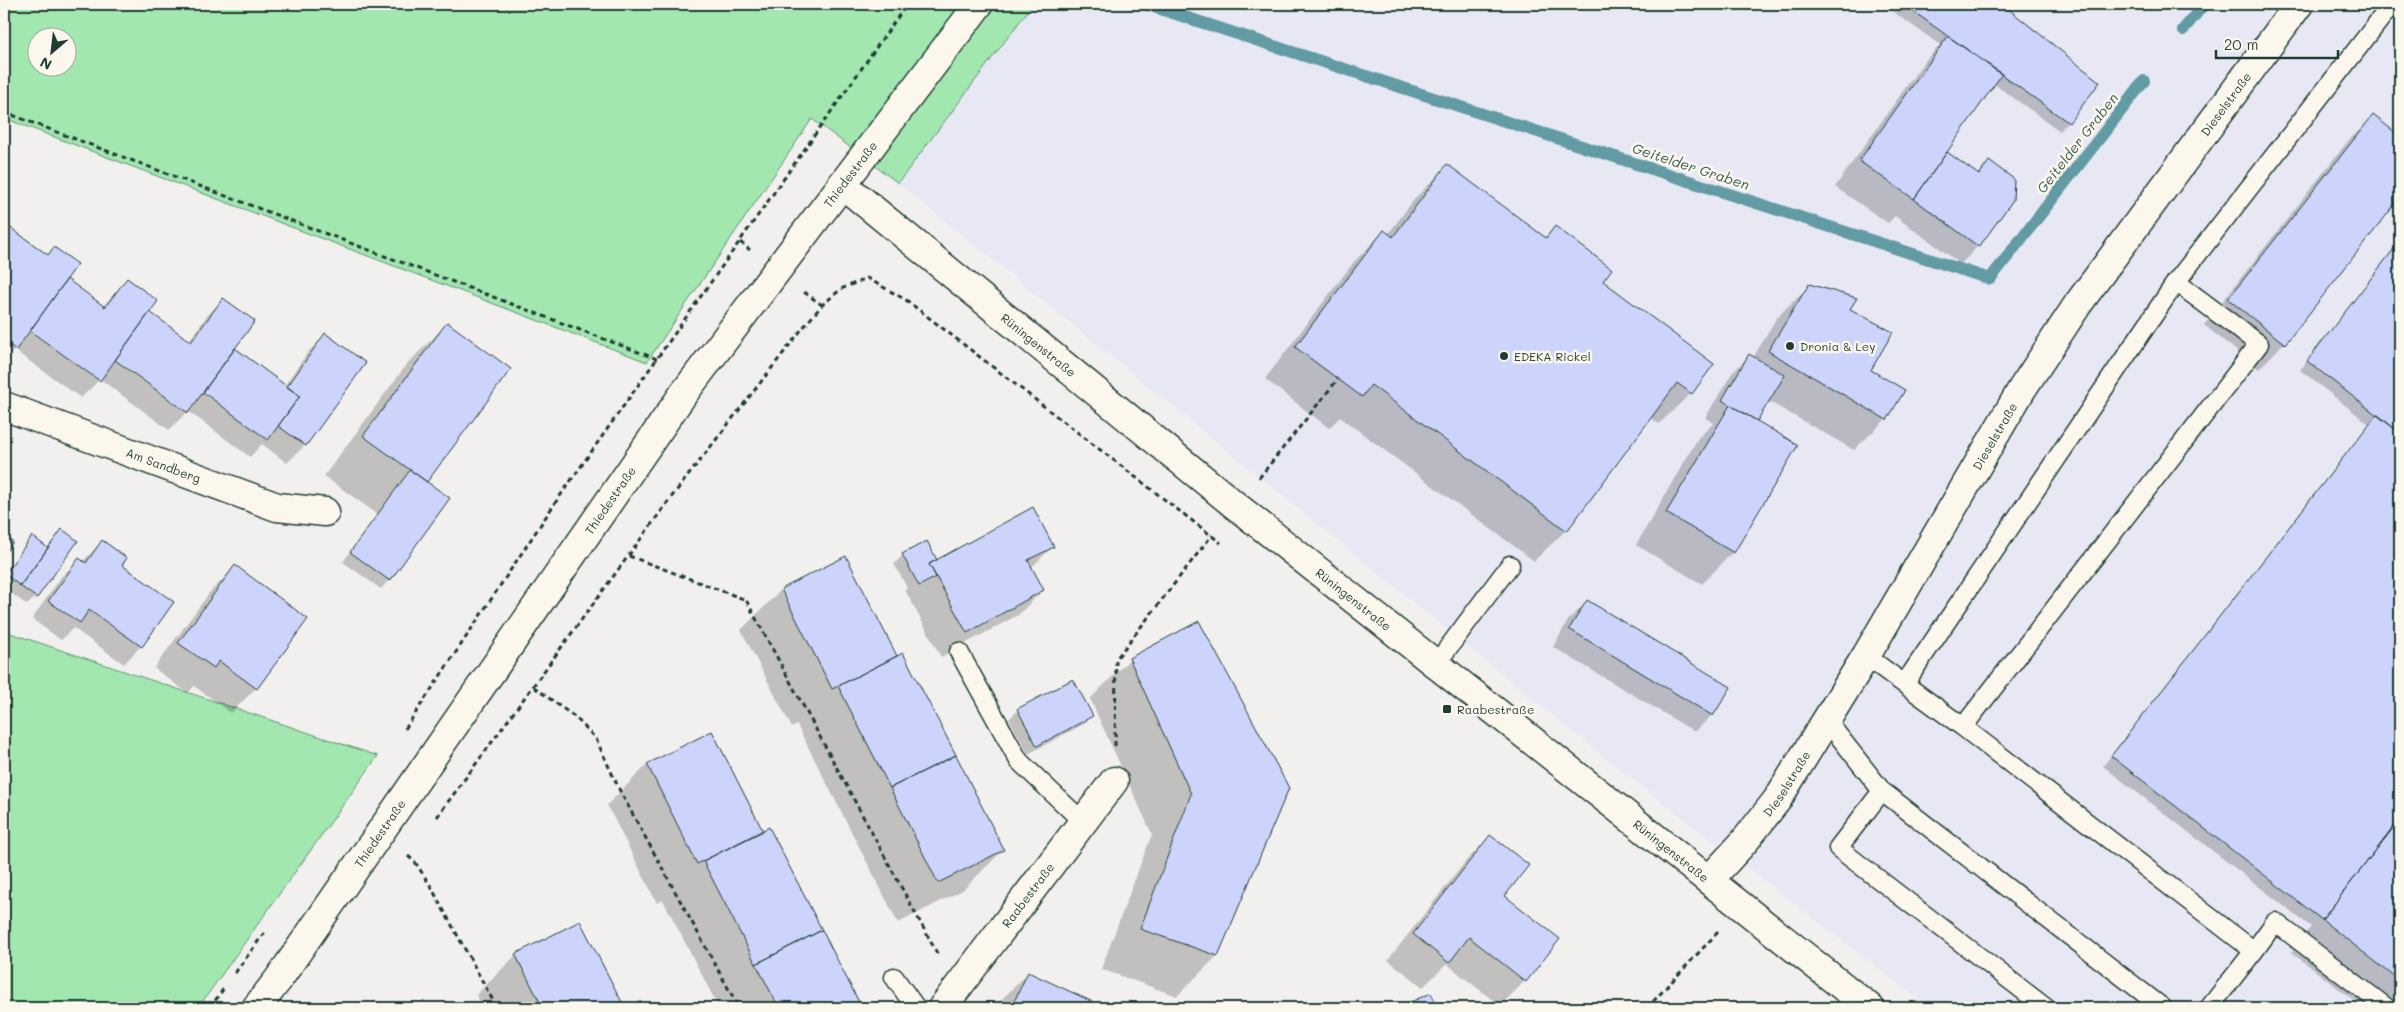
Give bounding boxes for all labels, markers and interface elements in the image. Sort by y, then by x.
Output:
north arrow [28,28,78,78]
scale bar [2216,28,2339,60]
text: 20 m [2224,34,2258,54]
text: N [37,53,55,75]
street label: Dieselstraße [2197,69,2254,139]
water label: Geitelder Graben [2032,89,2122,197]
street label: Thiedestraße [820,138,880,211]
water label: Geitelder Graben [1630,138,1752,194]
street label: Rüningenstraße [998,309,1079,380]
place label: Dronia & Ley [1800,338,1876,354]
marker: Dronia & Ley [1784,340,1796,352]
place label: EDEKA Rickel [1514,348,1591,364]
marker: EDEKA Rickel [1498,350,1510,362]
street label: Dieselstraße [1969,400,2020,473]
street label: Am Sandberg [124,444,203,486]
street label: Thiedestraße [581,463,639,537]
street label: Rüningenstraße [1313,564,1395,634]
place label: Raabestraße [1457,701,1534,717]
marker: Raabestraße [1441,703,1453,715]
street label: Dieselstraße [1759,748,1814,820]
street label: Thiedestraße [350,796,409,870]
street label: Rüningenstraße [1630,816,1712,885]
street label: Raabestraße [998,859,1058,931]

